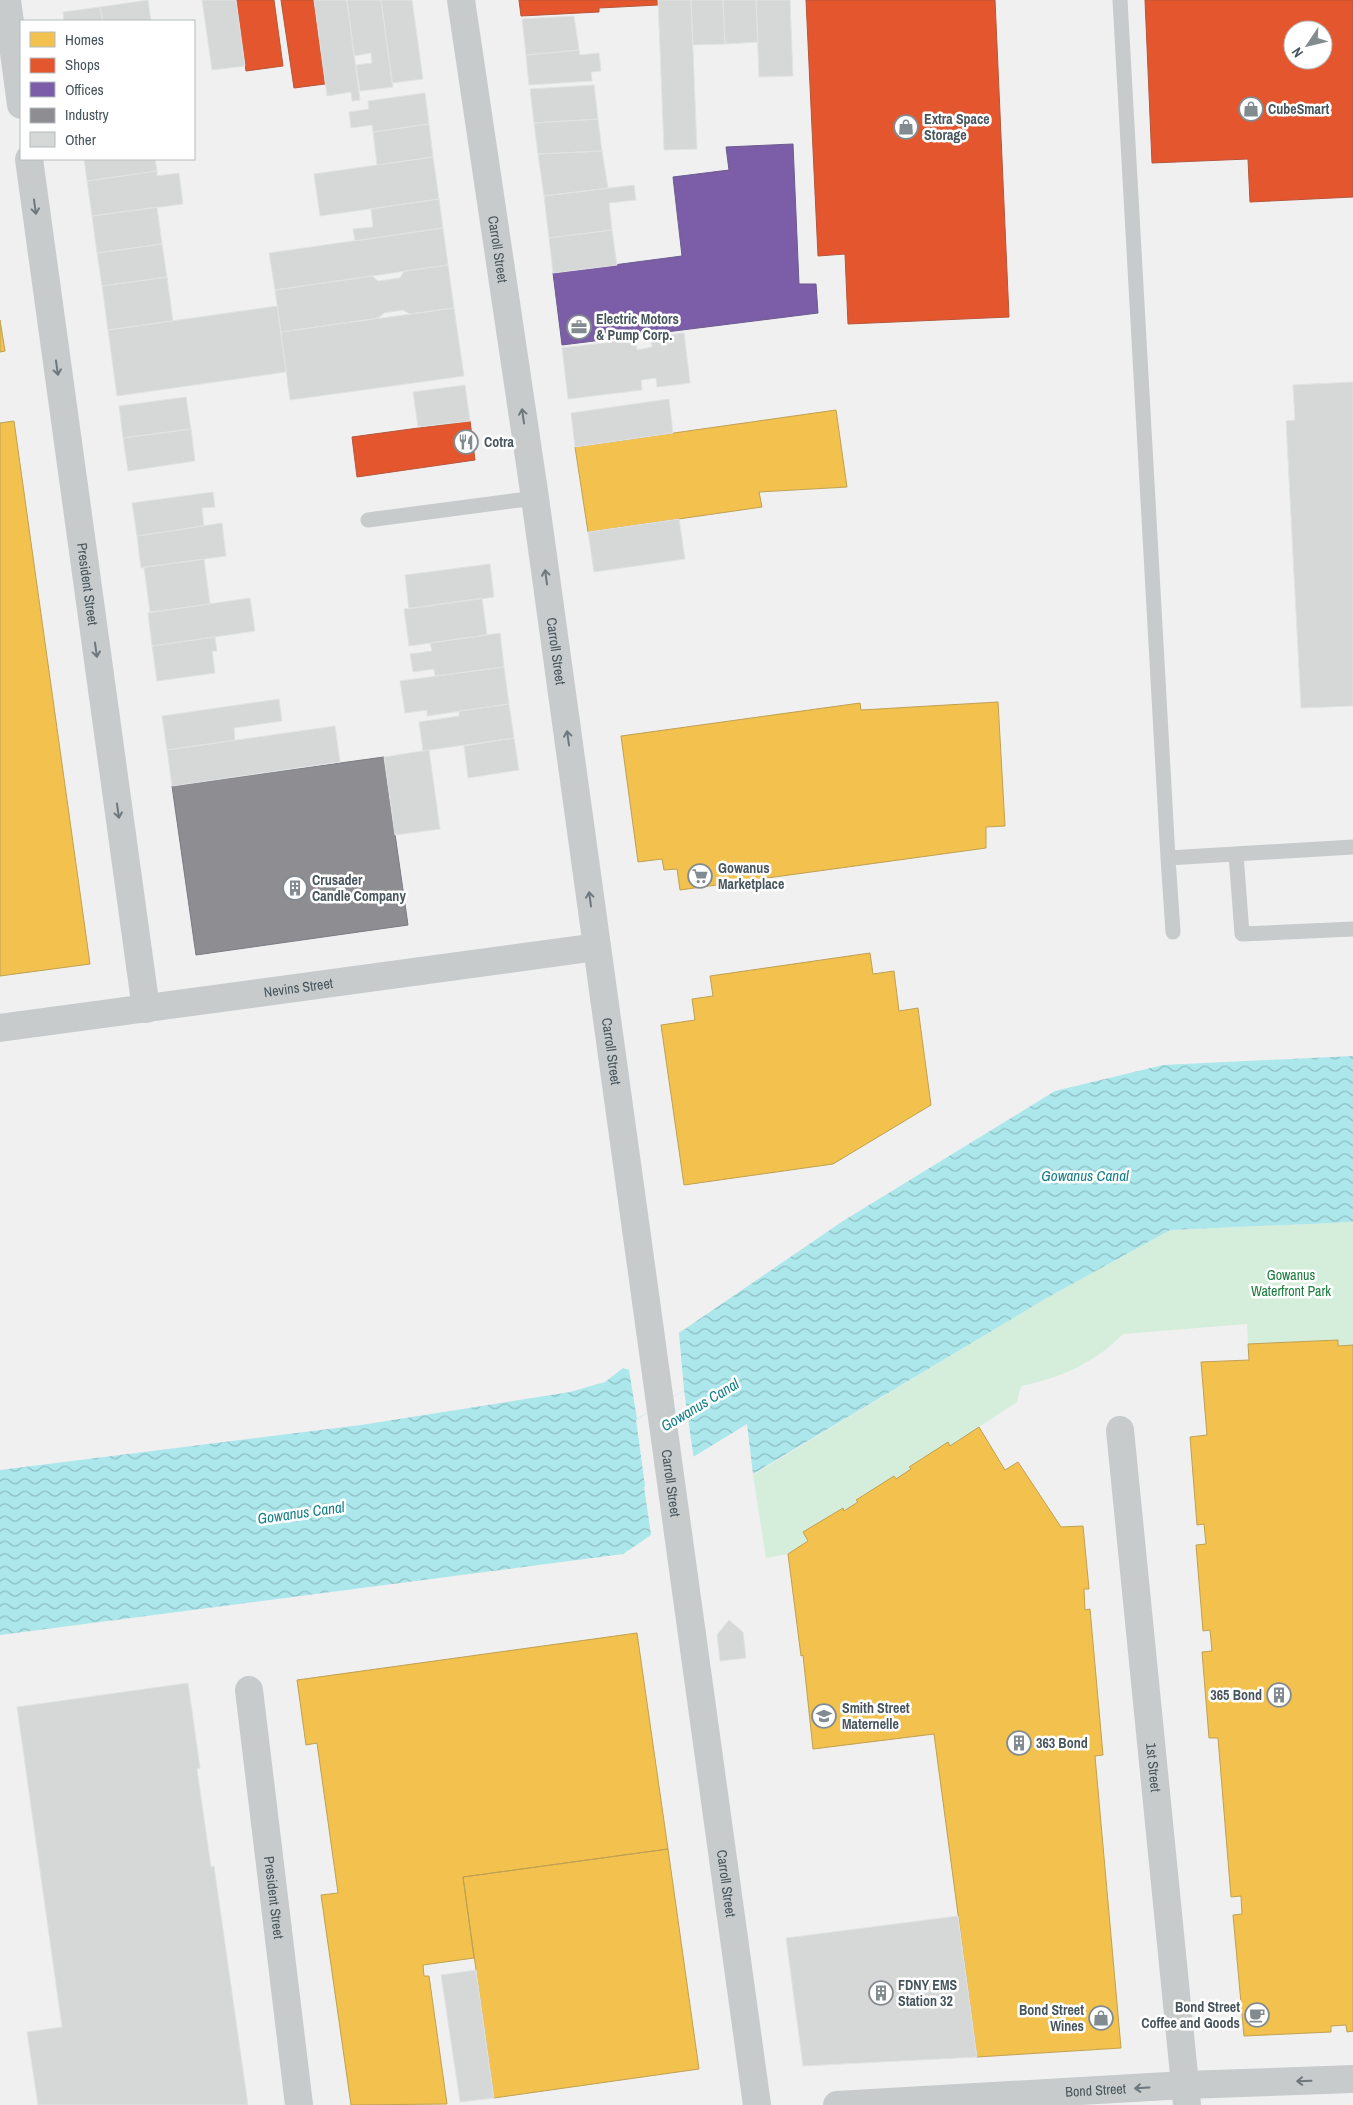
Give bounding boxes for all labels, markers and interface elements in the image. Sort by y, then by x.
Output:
legend [20,20,195,160]
north arrow [1283,20,1333,70]
text: Homes [65,29,104,50]
text: N [1288,44,1307,61]
text: Shops [65,54,100,75]
text: Offices [65,79,104,100]
shop icon: CubeSmart [1238,96,1264,122]
place label: CubeSmart [1268,100,1329,118]
text: Industry [65,104,110,125]
place label: Extra Space Storage [924,110,990,144]
shop icon: Extra Space Storage [893,114,919,140]
text: Other [65,129,96,150]
one-way arrow [31,199,41,215]
street label: Carroll Street [484,214,512,284]
place label: Electric Motors & Pump Corp. [596,310,679,344]
office icon: Electric Motors & Pump Corp. [566,314,592,340]
one-way arrow [53,360,63,376]
one-way arrow [517,408,527,424]
restaurant icon: Cotra [453,429,479,455]
place label: Cotra [484,433,515,451]
street label: President Street [73,542,102,626]
one-way arrow [540,569,550,585]
street label: Carroll Street [543,616,570,686]
one-way arrow [91,642,101,658]
one-way arrow [563,730,573,746]
one-way arrow [114,803,124,819]
place label: Gowanus Marketplace [718,859,784,893]
supermarket icon: Gowanus Marketplace [687,863,713,889]
place label: Crusader Candle Company [312,871,406,905]
building icon: Crusader Candle Company [282,875,308,901]
one-way arrow [585,891,595,907]
street label: Nevins Street [263,974,334,1001]
street label: Carroll Street [598,1016,625,1086]
water label: Gowanus Canal [1041,1165,1129,1186]
park label: Gowanus Waterfront Park [1251,1266,1331,1300]
water label: Gowanus Canal [657,1373,743,1436]
street label: Carroll Street [658,1448,685,1518]
water label: Gowanus Canal [256,1496,346,1529]
building icon: 365 Bond [1266,1682,1292,1708]
place label: 365 Bond [1210,1686,1262,1704]
place label: Smith Street Maternelle [842,1699,910,1733]
school or university icon: Smith Street Maternelle [811,1703,837,1729]
building icon: 363 Bond [1006,1730,1032,1756]
place label: 363 Bond [1036,1734,1088,1752]
street label: 1st Street [1142,1742,1165,1793]
street label: Carroll Street [713,1849,740,1918]
street label: President Street [260,1855,288,1940]
place label: FDNY EMS Station 32 [898,1976,957,2010]
building icon: FDNY EMS Station 32 [868,1980,894,2006]
place label: Bond Street Coffee and Goods [1141,1998,1240,2032]
place label: Bond Street Wines [1019,2001,1084,2035]
cafe icon: Bond Street Coffee and Goods [1244,2002,1270,2028]
shop icon: Bond Street Wines [1088,2005,1114,2031]
one-way arrow [1297,2076,1313,2086]
street label: Bond Street [1065,2079,1126,2101]
one-way arrow [1134,2083,1150,2092]

